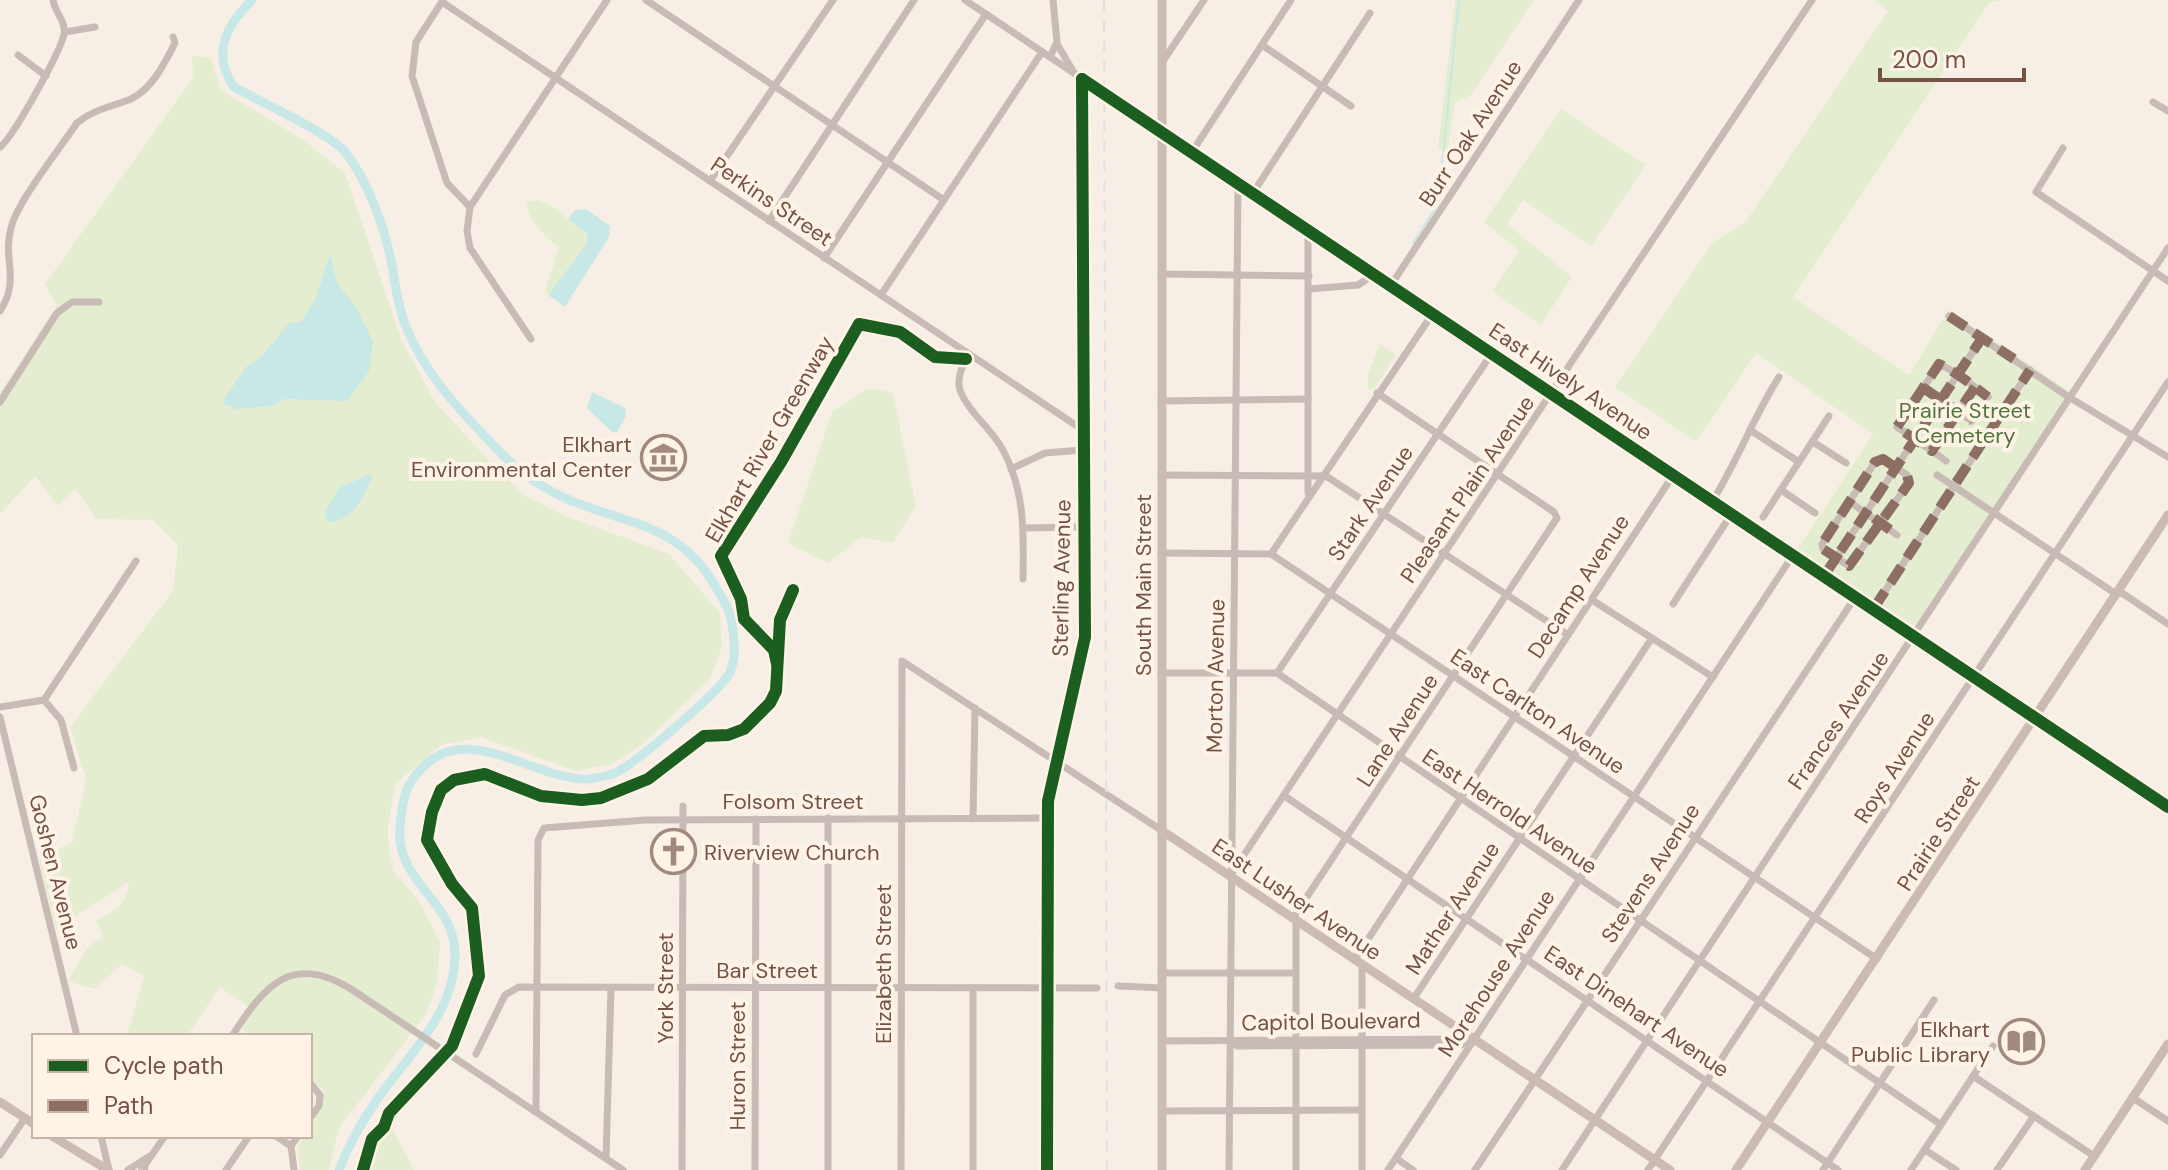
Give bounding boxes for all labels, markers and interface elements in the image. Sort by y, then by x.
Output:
scale bar [1880,32,2024,82]
text: 200 m [1892,44,1966,75]
street label: Burr Oak Avenue [1412,55,1529,212]
street label: Perkins Street [705,150,838,253]
street label: East Hively Avenue [1483,316,1658,447]
street label: Elkhart River Greenway [698,331,840,548]
street label: Pleasant Plain Avenue [1394,390,1541,589]
park label: Prairie Street Cemetery [1899,396,2031,450]
place label: Elkhart Environmental Center [411,430,632,484]
museum icon: Elkhart Environmental Center [639,433,687,481]
street label: Stark Avenue [1321,440,1420,567]
street label: South Main Street [1129,494,1158,676]
street label: Sterling Avenue [1046,499,1077,657]
street label: Decamp Avenue [1521,509,1636,664]
street label: Morton Avenue [1200,599,1231,753]
street label: East Carlton Avenue [1445,642,1631,781]
street label: Frances Avenue [1781,645,1896,795]
street label: Lane Avenue [1350,668,1445,792]
street label: Roys Avenue [1847,706,1941,829]
street label: East Herrold Avenue [1417,742,1603,881]
street label: Prairie Street [1890,770,1987,897]
street label: Folsom Street [722,787,864,816]
street label: Goshen Avenue [22,791,89,953]
street label: Stevens Avenue [1594,798,1706,949]
church icon: Riverview Church [649,828,697,876]
street label: East Lusher Avenue [1206,832,1387,967]
street label: Mather Avenue [1399,836,1506,980]
place label: Riverview Church [704,838,880,867]
street label: Elizabeth Street [869,884,898,1044]
street label: Morehouse Avenue [1431,884,1561,1063]
street label: York Street [651,932,680,1044]
street label: East Dinehart Avenue [1539,939,1735,1084]
street label: Bar Street [716,956,818,985]
street label: Huron Street [723,1001,752,1131]
street label: Capitol Boulevard [1241,1005,1421,1038]
place label: Elkhart Public Library [1851,1015,1990,1069]
library icon: Elkhart Public Library [1997,1018,2045,1066]
legend [32,1034,312,1138]
text: Cycle path [104,1050,223,1081]
text: Path [104,1090,153,1121]

